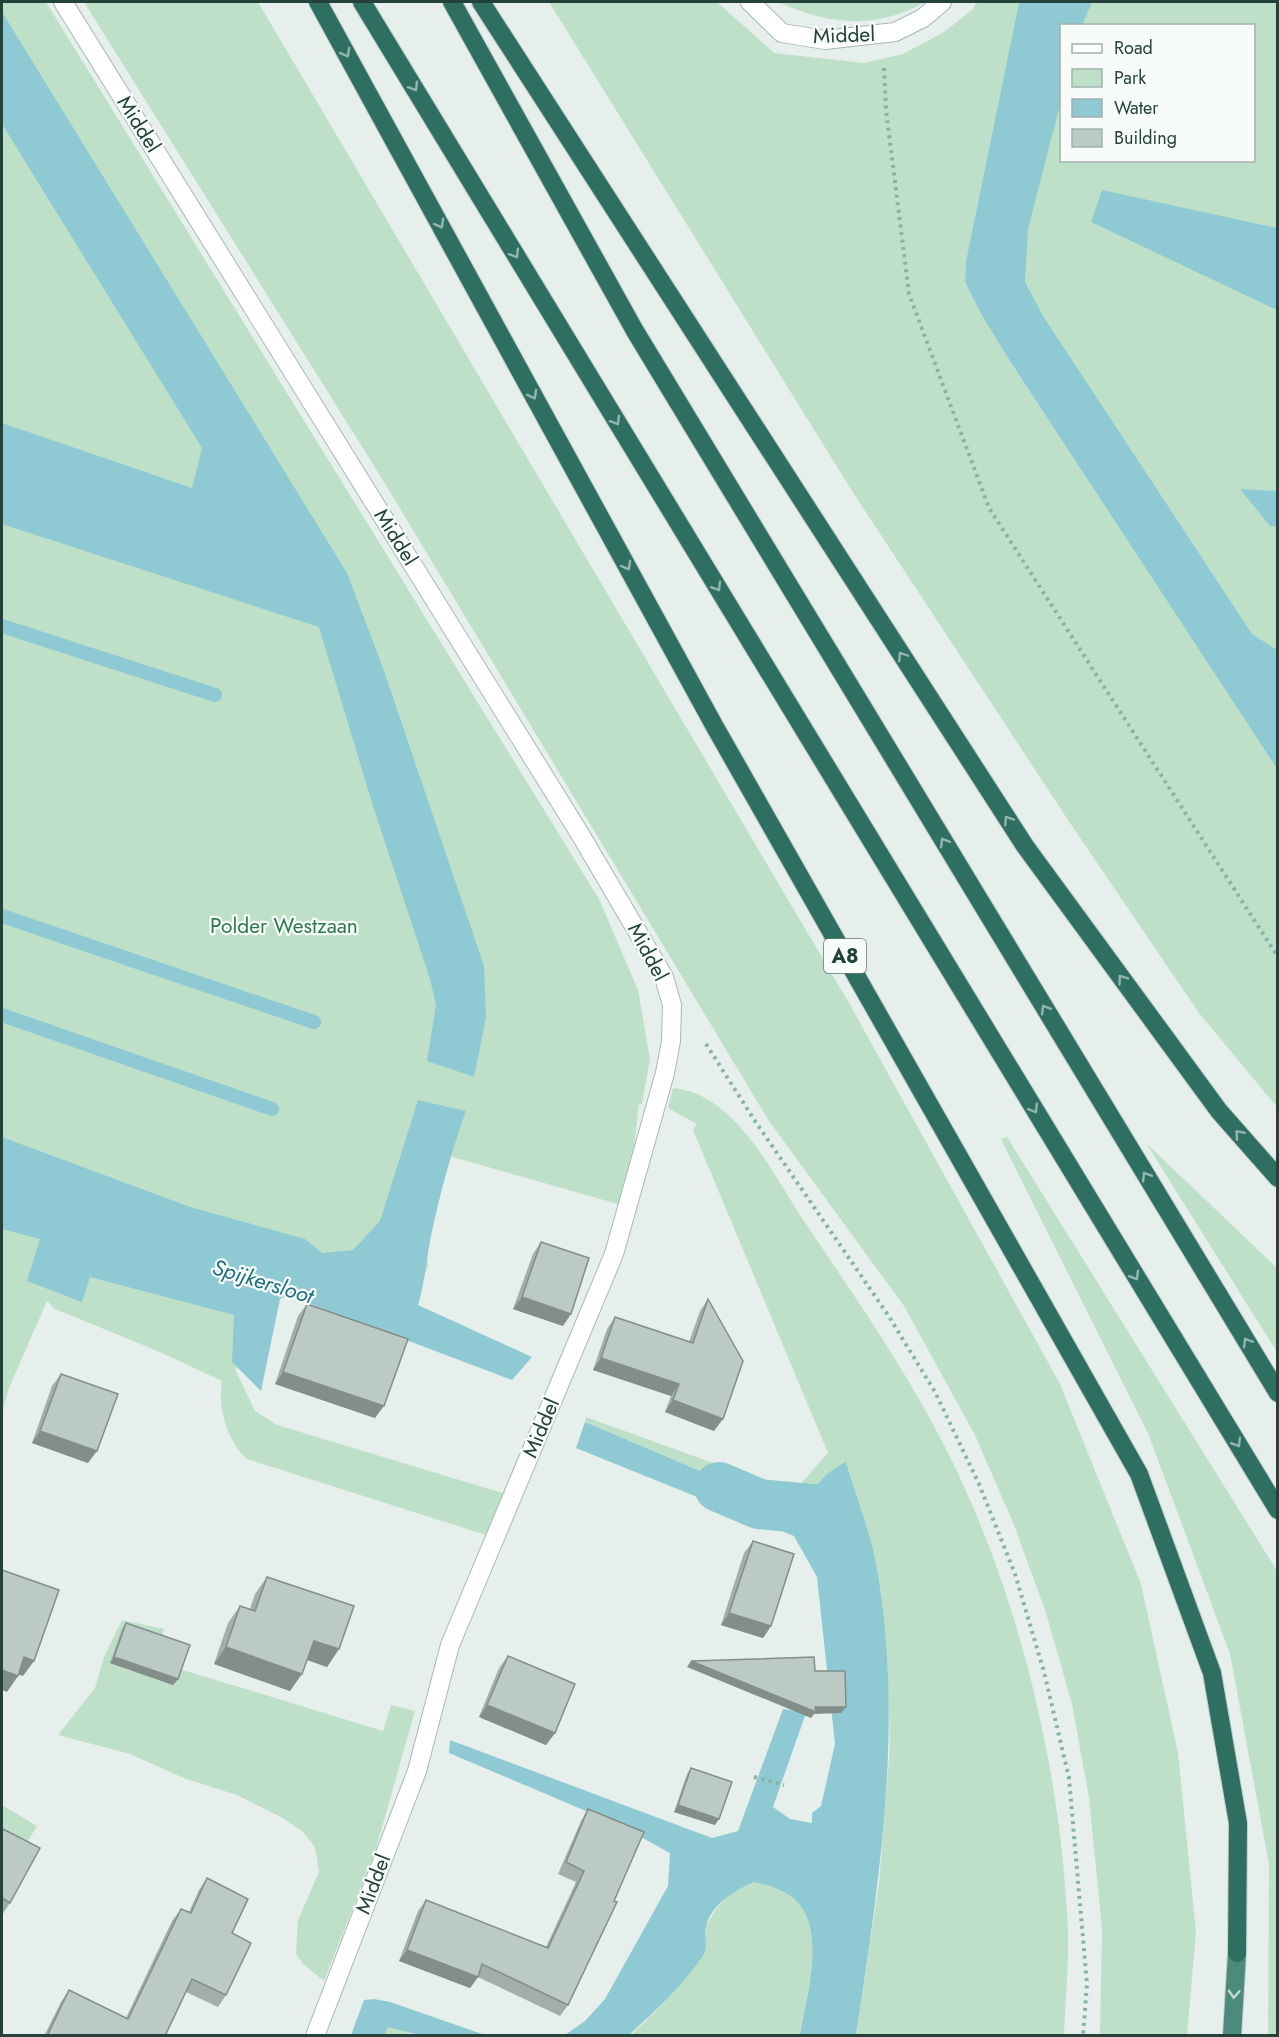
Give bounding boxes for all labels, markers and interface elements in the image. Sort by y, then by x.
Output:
street label: Middel [812,19,876,51]
legend [1060,24,1255,162]
text: Road [1114,35,1153,61]
one-way arrow [339,47,350,57]
text: Park [1114,65,1146,91]
one-way arrow [406,81,418,91]
street label: Middel [110,90,168,158]
text: Water [1114,95,1159,121]
text: Building [1114,125,1177,151]
one-way arrow [433,218,444,228]
one-way arrow [508,248,520,258]
one-way arrow [526,389,537,399]
one-way arrow [609,415,621,425]
street label: Middel [367,503,425,571]
one-way arrow [620,560,631,570]
one-way arrow [710,581,721,592]
one-way arrow [899,652,910,663]
one-way arrow [1004,816,1015,827]
one-way arrow [940,838,952,848]
park label: Polder Westzaan [210,911,358,941]
street label: Middel [620,918,676,986]
road number: A8 [824,939,866,973]
one-way arrow [1118,974,1129,985]
one-way arrow [1041,1005,1053,1015]
one-way arrow [1027,1103,1039,1113]
one-way arrow [1235,1130,1246,1141]
one-way arrow [1142,1172,1154,1182]
water label: Spijkersloot [209,1250,319,1312]
one-way arrow [1128,1270,1140,1280]
one-way arrow [1244,1338,1255,1349]
street label: Middel [515,1394,567,1462]
one-way arrow [1229,1437,1241,1447]
street label: Middel [348,1850,398,1918]
one-way arrow [1228,1990,1241,1999]

